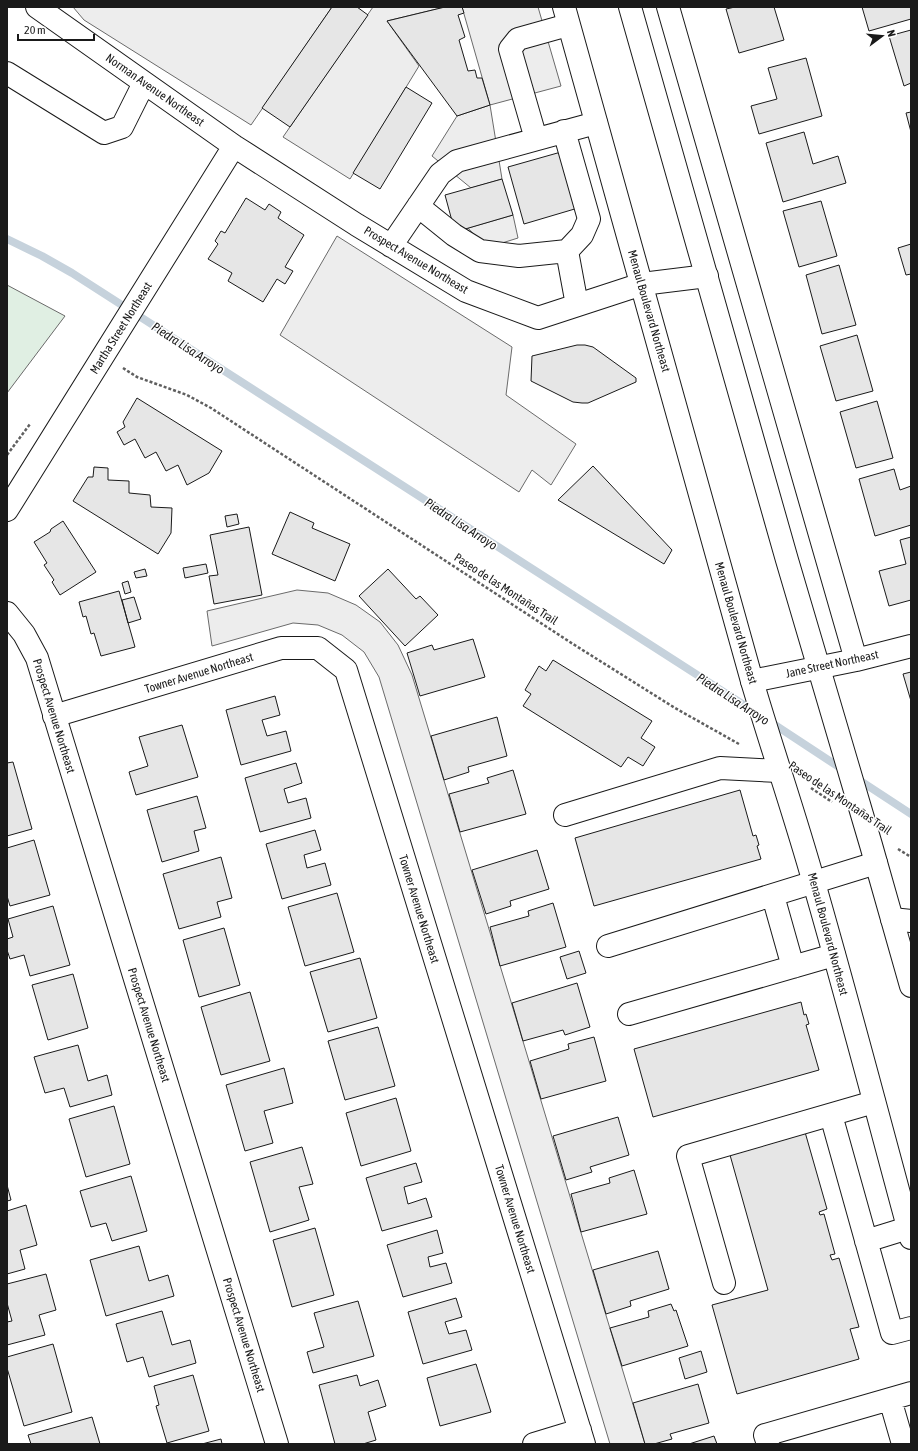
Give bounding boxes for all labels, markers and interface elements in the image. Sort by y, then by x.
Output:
scale bar [18,16,94,42]
north arrow [862,16,902,56]
text: 20 m [24,23,46,37]
text: N [885,28,898,38]
street label: Norman Avenue Northeast [103,51,207,130]
street label: Prospect Avenue Northeast [361,223,471,297]
street label: Menaul Boulevard Northeast [625,248,673,374]
street label: Martha Street Northeast [87,279,155,377]
water label: Piedra Lisa Arroyo [149,319,227,377]
water label: Piedra Lisa Arroyo [422,495,500,553]
street label: Paseo de las Montañas Trail [452,550,561,628]
street label: Menaul Boulevard Northeast [712,560,760,686]
street label: Jane Street Northeast [784,647,880,681]
street label: Towner Avenue Northeast [143,650,255,696]
street label: Prospect Avenue Northeast [30,657,78,775]
water label: Piedra Lisa Arroyo [694,670,772,728]
street label: Paseo de las Montañas Trail [786,758,895,838]
street label: Towner Avenue Northeast [396,853,442,965]
street label: Menaul Boulevard Northeast [805,871,851,997]
street label: Prospect Avenue Northeast [125,966,173,1084]
street label: Towner Avenue Northeast [492,1163,538,1275]
street label: Prospect Avenue Northeast [220,1276,268,1394]

